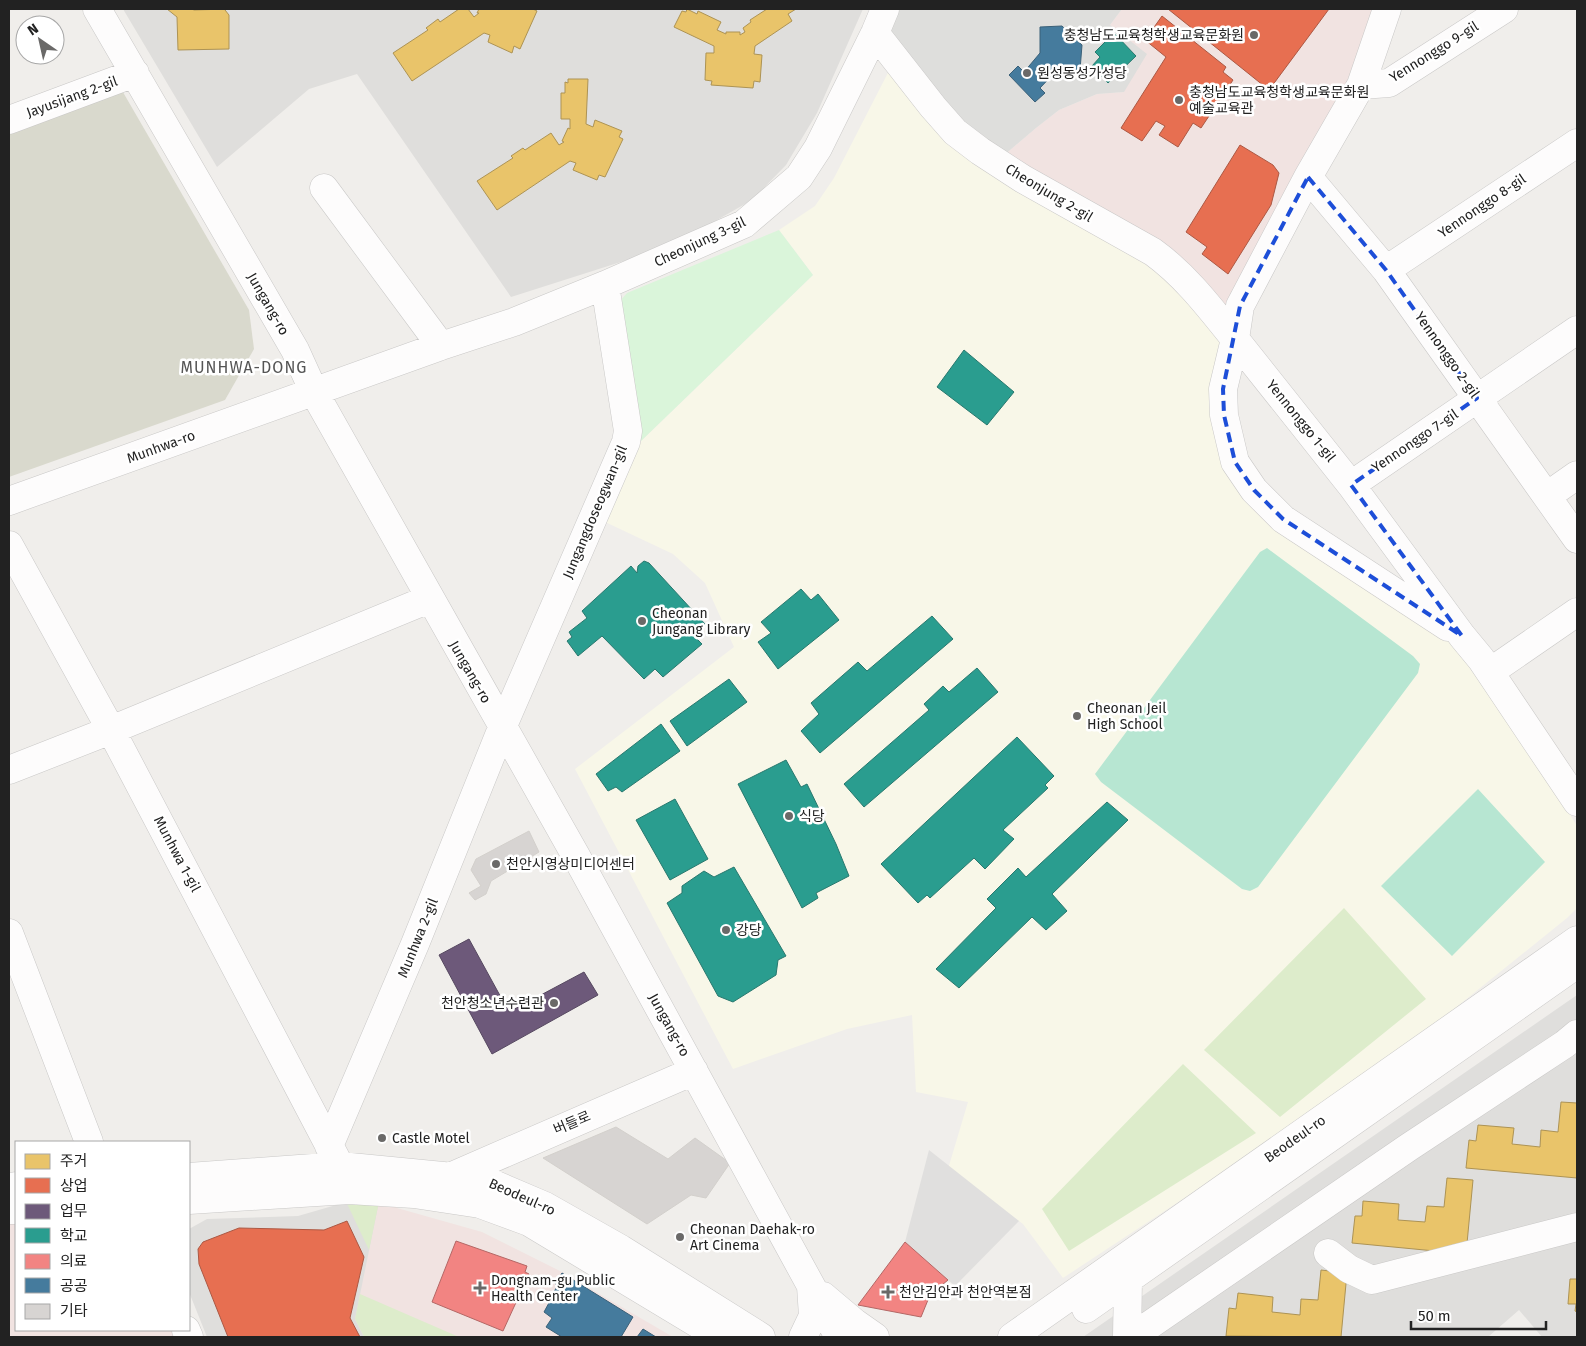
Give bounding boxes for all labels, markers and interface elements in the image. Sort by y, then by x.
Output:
north arrow [15,15,65,65]
street label: Yennonggo 9-gil [1386,18,1482,86]
text: N [24,20,42,39]
place label: 충청남도교육청학생교육문화원 [1064,27,1244,44]
marker: 충청남도교육청학생교육문화원 [1248,29,1260,41]
place label: 원성동성가성당 [1037,65,1127,82]
marker: 원성동성가성당 [1021,67,1033,79]
street label: Jayusijang 2-gil [24,73,120,121]
place label: 충청남도교육청학생교육문화원 예술교육관 [1189,84,1369,117]
marker: 충청남도교육청학생교육문화원 예술교육관 [1173,94,1185,106]
street label: Cheonjung 2-gil [1002,160,1096,226]
street label: Yennonggo 8-gil [1435,170,1529,242]
street label: Cheonjung 3-gil [651,213,749,271]
street label: Jungang-ro [243,270,293,338]
street label: Yennonggo 2-gil [1411,309,1483,401]
district label: MUNHWA-DONG [181,358,307,377]
street label: Yennonggo 1-gil [1263,377,1339,465]
street label: Yennonggo 7-gil [1369,406,1461,476]
street label: Munhwa-ro [124,427,198,467]
street label: Jungangdoseogwan-gil [559,443,631,581]
place label: Cheonan Jungang Library [652,605,751,638]
marker: Cheonan Jungang Library [636,615,648,627]
street label: Jungang-ro [445,638,495,706]
place label: Cheonan Jeil High School [1087,700,1166,733]
marker: Cheonan Jeil High School [1071,710,1083,722]
place label: 식당 [799,808,825,825]
marker: 식당 [783,810,795,822]
street label: Munhwa 1-gil [150,813,204,895]
place label: 천안시영상미디어센터 [506,856,635,873]
marker: 천안시영상미디어센터 [490,858,502,870]
street label: Munhwa 2-gil [394,896,442,980]
place label: 강당 [736,922,762,939]
marker: 강당 [720,924,732,936]
street label: Jungang-ro [645,991,693,1059]
place label: 천안청소년수련관 [441,995,544,1012]
marker: 천안청소년수련관 [548,997,560,1009]
street label: 버들로 [551,1108,593,1138]
street label: Beodeul-ro [1261,1112,1329,1166]
place label: Castle Motel [392,1130,470,1147]
marker: Castle Motel [376,1132,388,1144]
legend [15,1141,190,1331]
text: 주거 [60,1152,88,1170]
street label: Beodeul-ro [486,1175,558,1219]
text: 상업 [60,1177,88,1195]
text: 업무 [60,1202,88,1220]
place label: Cheonan Daehak-ro Art Cinema [690,1221,815,1254]
text: 학교 [60,1227,88,1245]
marker: Cheonan Daehak-ro Art Cinema [674,1231,686,1243]
text: 의료 [60,1252,88,1270]
place label: Dongnam-gu Public Health Center [491,1272,615,1305]
text: 공공 [60,1277,88,1295]
marker: Dongnam-gu Public Health Center [473,1281,487,1295]
place label: 천안김안과 천안역본점 [899,1284,1032,1301]
marker: 천안김안과 천안역본점 [881,1285,895,1299]
scale bar [1411,1298,1546,1330]
text: 기타 [60,1302,88,1320]
text: 50 m [1418,1307,1451,1325]

